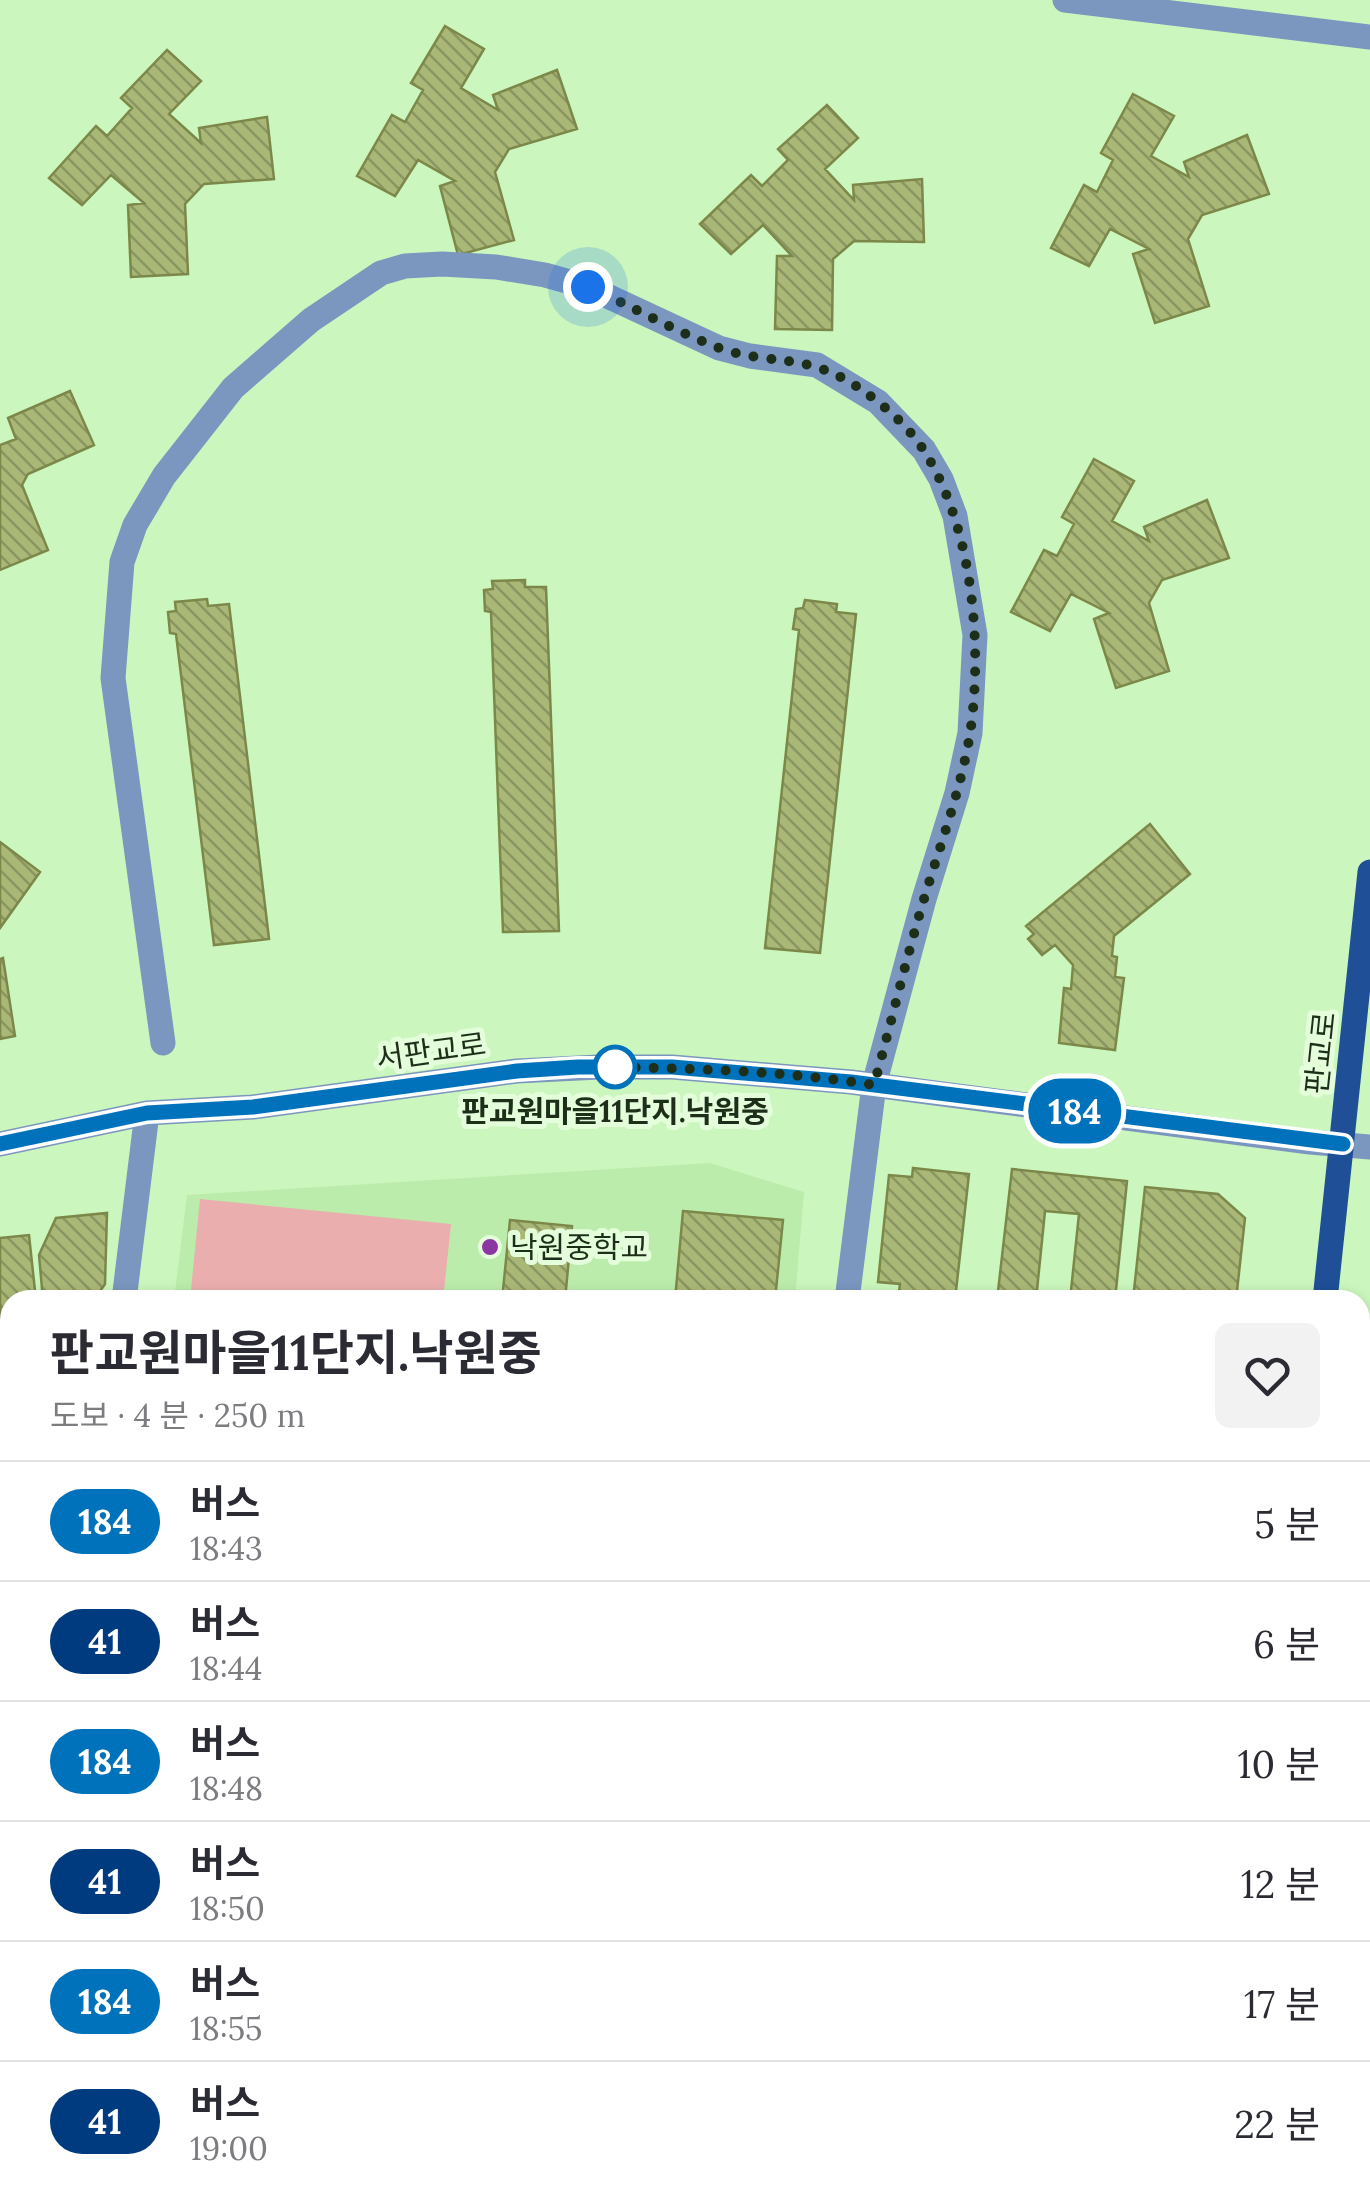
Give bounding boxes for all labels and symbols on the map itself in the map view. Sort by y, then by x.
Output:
your location [563,262,613,312]
street label: 판교로 [1297,1010,1343,1096]
street label: 서판교로 [374,1025,488,1077]
marker: 판교원마을11단지.낙원중 [594,1046,636,1088]
line badge: 184 [1018,1078,1132,1144]
place label: 판교원마을11단지.낙원중 [461,1092,769,1130]
place label: 낙원중학교 [510,1228,648,1266]
marker: 낙원중학교 [479,1236,501,1258]

